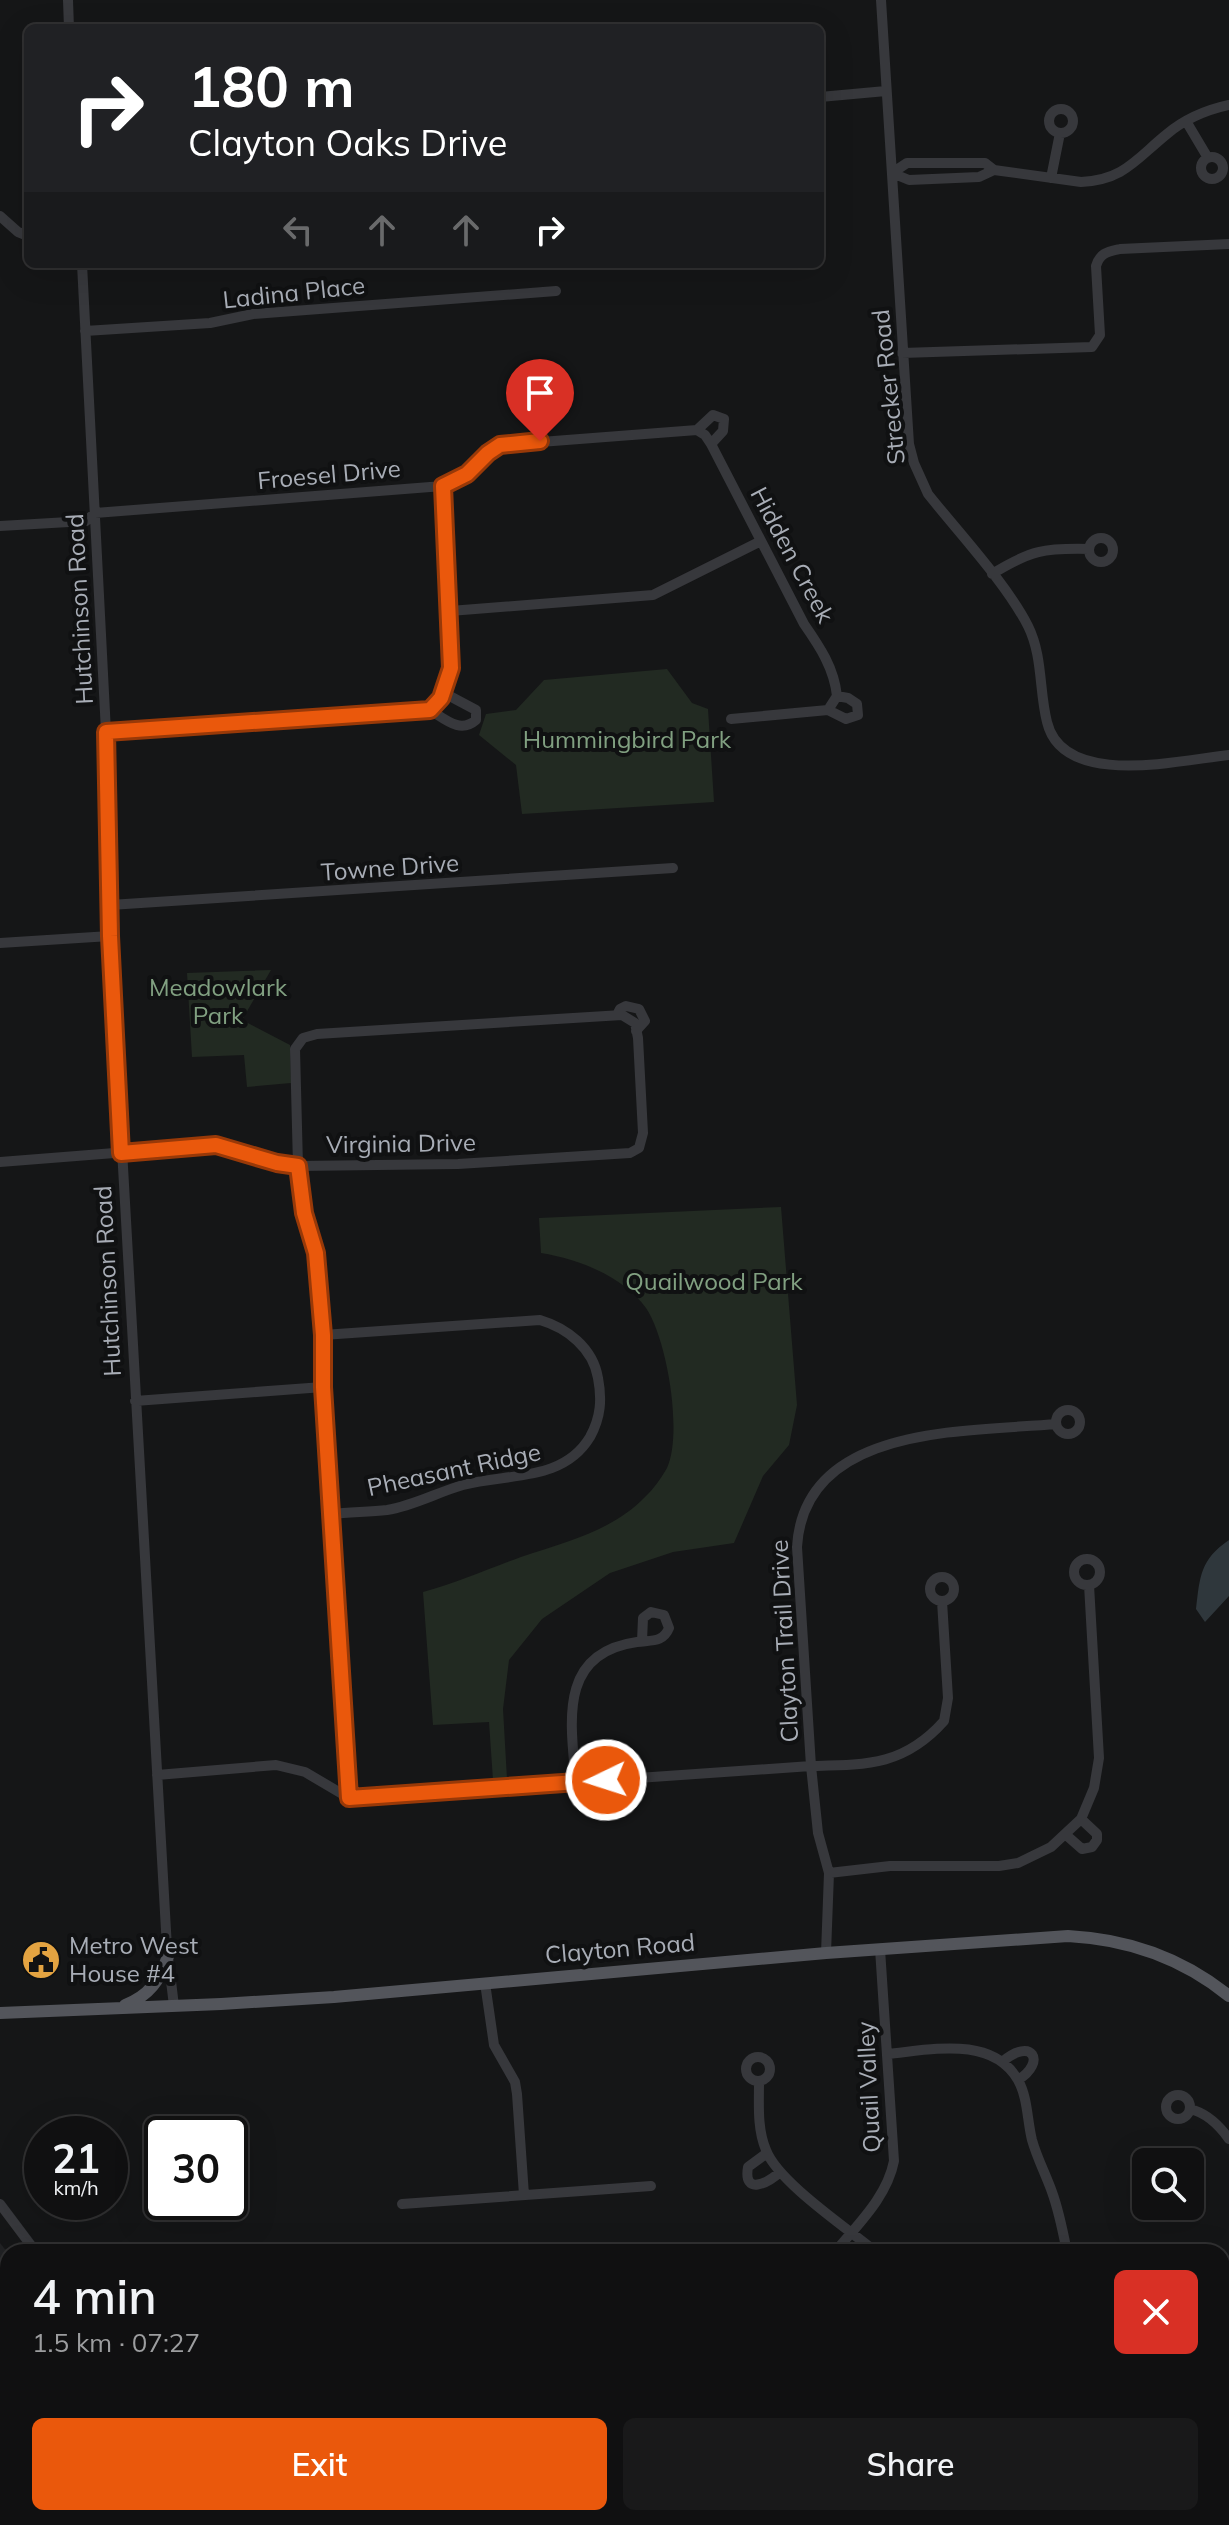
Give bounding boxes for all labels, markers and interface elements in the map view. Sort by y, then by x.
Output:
text: 180 m [188,51,355,121]
icon: right [56,56,160,160]
text: Clayton Oaks Drive [188,120,507,165]
icon: left [276,208,320,252]
icon: ahead [360,208,404,252]
icon: ahead [444,208,488,252]
icon: right [528,208,572,252]
street label: Ladina Place [221,270,366,314]
street label: Strecker Road [865,308,911,466]
pin [506,359,574,441]
icon: arrive [518,371,562,415]
street label: Froesel Drive [256,453,402,495]
street label: Hidden Creek [744,481,842,628]
street label: Hutchinson Road [59,513,99,705]
park label: Hummingbird Park [523,724,732,754]
street label: Towne Drive [320,847,460,887]
park label: Meadowlark Park [149,972,288,1030]
street label: Virginia Drive [326,1127,476,1159]
street label: Hutchinson Road [87,1185,127,1377]
park label: Quailwood Park [625,1266,803,1296]
street label: Pheasant Ridge [364,1436,543,1502]
street label: Clayton Trail Drive [764,1539,804,1743]
position arrow [564,1738,648,1822]
street label: Clayton Road [544,1927,696,1970]
place label: Metro West House #4 [69,1930,198,1988]
public building icon: Metro West House #4 [20,1939,62,1981]
street label: Quail Valley [850,2020,886,2153]
speed limit sign: 30 [144,2116,248,2220]
text: 21 [52,2133,100,2183]
map controls [1132,2148,1204,2220]
button: search [1132,2148,1204,2220]
text: km/h [53,2175,99,2200]
text: 4 min [32,2266,157,2326]
button: close [1114,2270,1198,2354]
text: 1.5 km · 07:27 [32,2326,200,2359]
button: Exit [32,2418,607,2510]
button: Share [623,2418,1198,2510]

